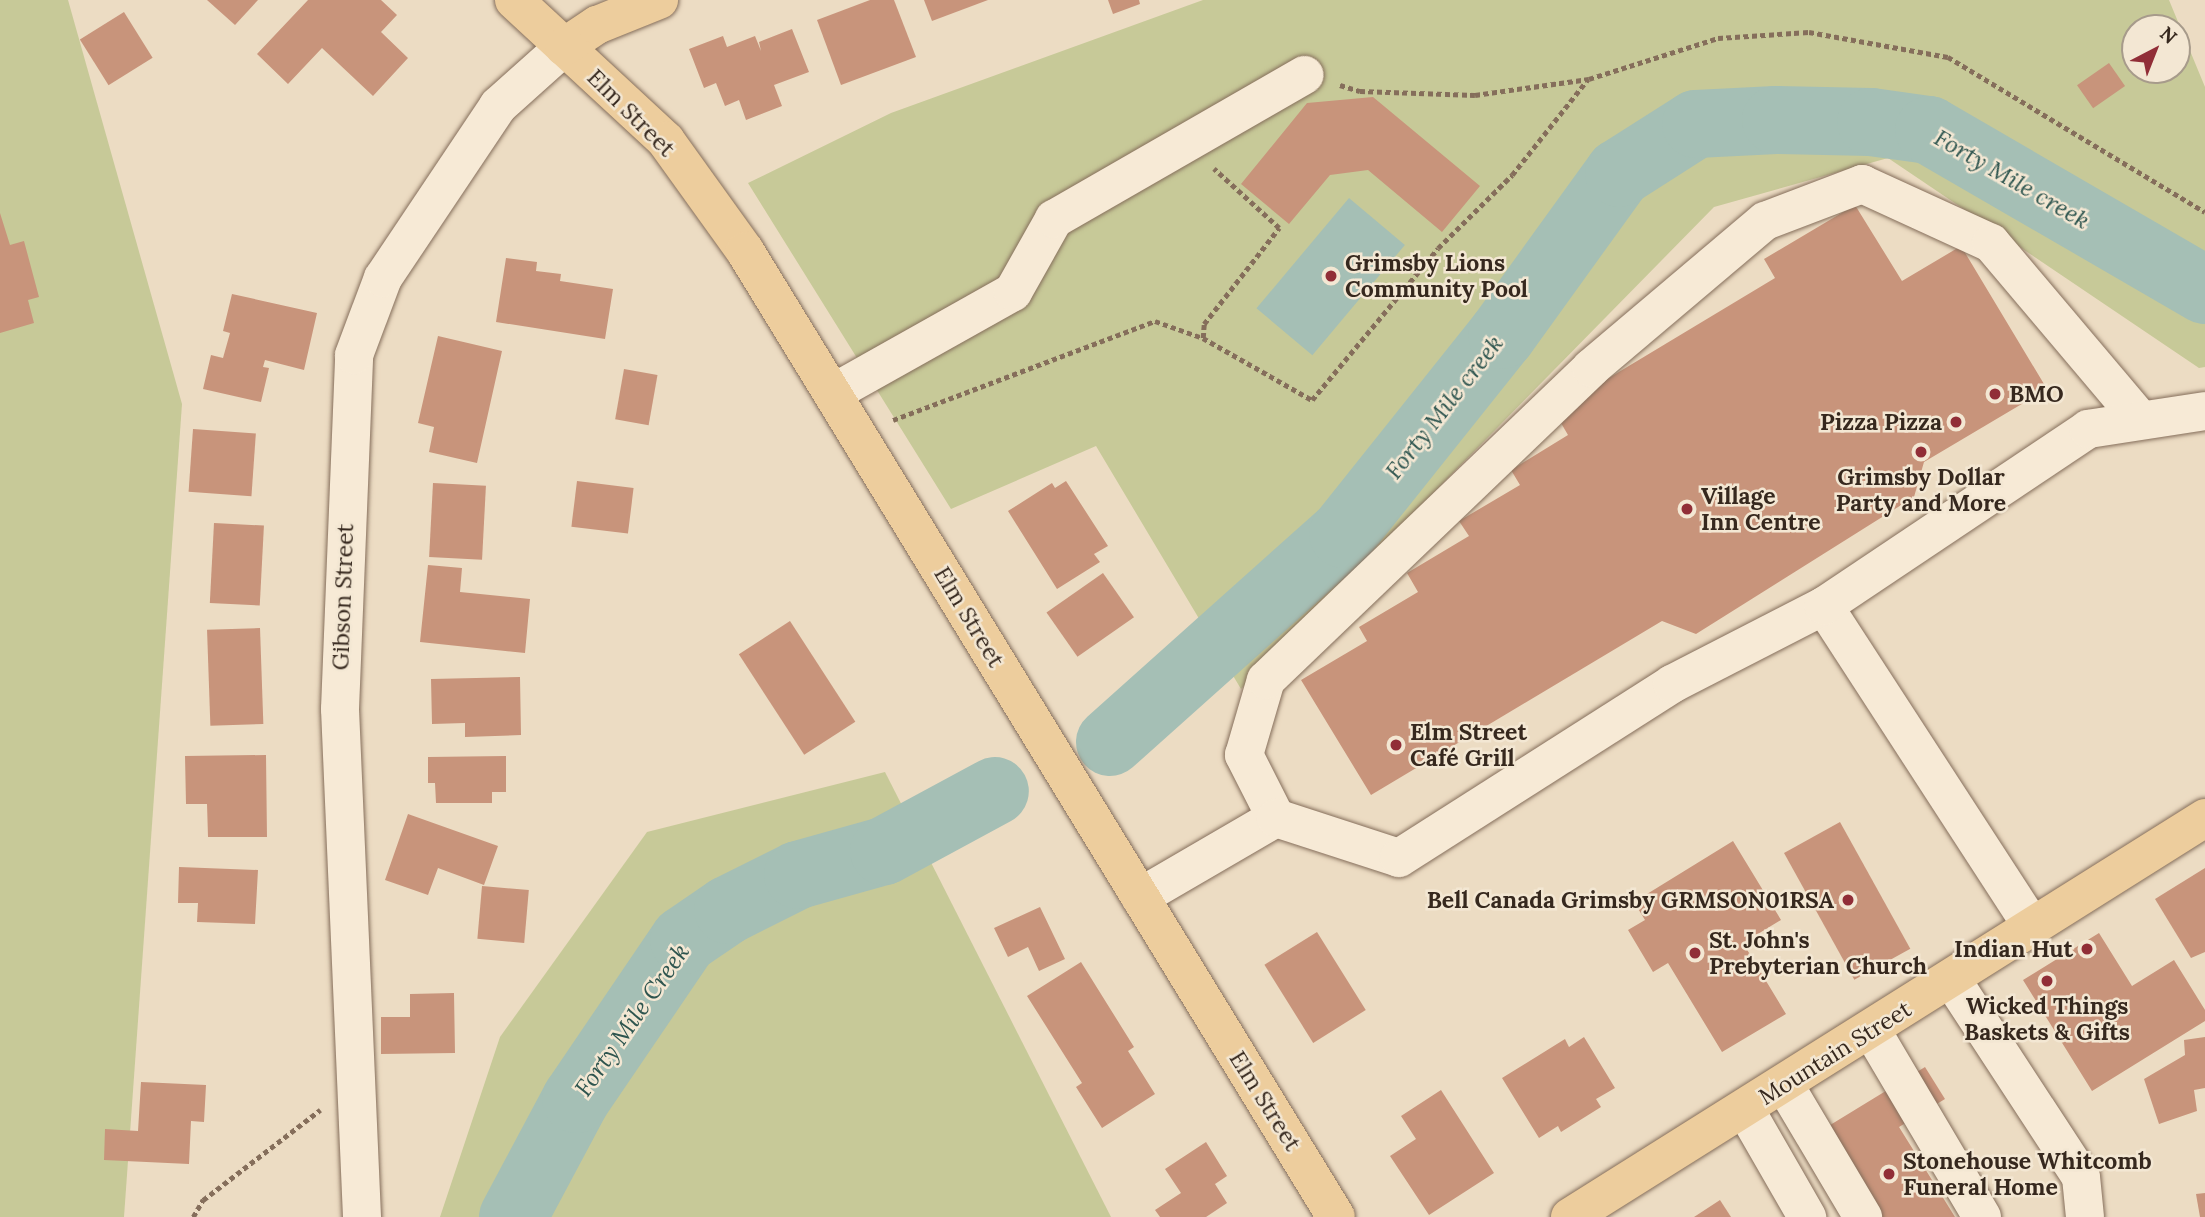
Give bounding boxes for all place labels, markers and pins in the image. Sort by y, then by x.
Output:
place label: Grimsby Lions Community Pool [1345,249,1528,303]
marker: Grimsby Lions Community Pool [1323,268,1339,284]
place label: BMO [2009,380,2064,408]
marker: BMO [1987,386,2003,402]
place label: Pizza Pizza [1820,408,1942,436]
marker: Pizza Pizza [1948,414,1964,430]
marker: Grimsby Dollar Party and More [1913,444,1929,460]
place label: Grimsby Dollar Party and More [1836,463,2006,517]
place label: Village Inn Centre [1701,482,1821,536]
marker: Village Inn Centre [1679,501,1695,517]
place label: Elm Street Café Grill [1410,718,1527,772]
marker: Elm Street Café Grill [1388,737,1404,753]
place label: Bell Canada Grimsby GRMSON01RSA [1427,886,1834,914]
marker: Bell Canada Grimsby GRMSON01RSA [1840,892,1856,908]
place label: St. John's Prebyterian Church [1709,926,1927,980]
place label: Indian Hut [1954,935,2073,963]
marker: Indian Hut [2079,941,2095,957]
marker: St. John's Prebyterian Church [1687,945,1703,961]
marker: Wicked Things Baskets & Gifts [2039,973,2055,989]
place label: Wicked Things Baskets & Gifts [1964,992,2130,1046]
place label: Stonehouse Whitcomb Funeral Home [1903,1147,2152,1201]
marker: Stonehouse Whitcomb Funeral Home [1881,1166,1897,1182]

